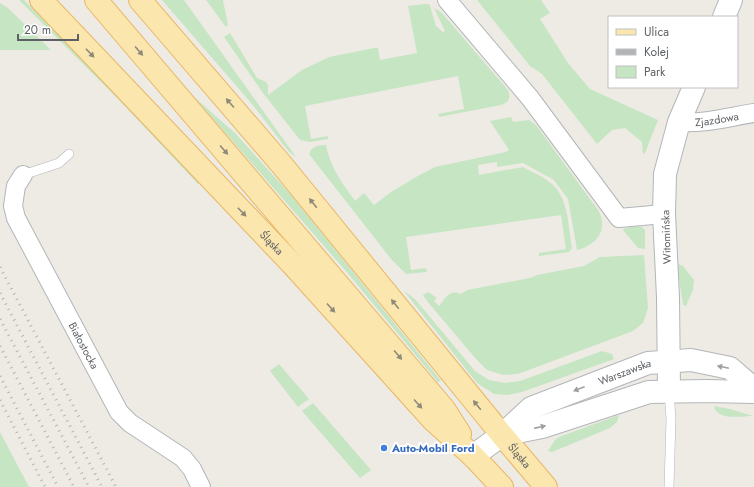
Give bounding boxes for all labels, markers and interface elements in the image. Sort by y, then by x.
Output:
scale bar [18,16,78,42]
legend [608,16,738,88]
text: 20 m [24,21,51,39]
text: Ulica [644,23,669,41]
text: Kolej [644,43,669,61]
one-way arrow [135,46,144,56]
one-way arrow [86,48,95,58]
text: Park [644,63,666,81]
one-way arrow [225,98,234,109]
street label: Zjazdowa [694,108,740,130]
one-way arrow [219,144,228,155]
one-way arrow [309,198,317,208]
one-way arrow [238,207,247,218]
street label: Witomińska [657,210,675,264]
street label: Śląska [256,227,287,259]
one-way arrow [391,299,399,309]
one-way arrow [326,303,335,312]
street label: Białostocka [65,319,103,372]
one-way arrow [394,350,403,361]
street label: Warszawska [596,355,652,389]
one-way arrow [717,363,729,369]
one-way arrow [572,387,584,393]
one-way arrow [414,399,423,409]
one-way arrow [473,399,481,410]
one-way arrow [534,424,546,430]
place label: Auto-Mobil Ford [391,440,475,456]
street label: Śląska [504,440,535,472]
marker: Auto-Mobil Ford [379,443,389,453]

